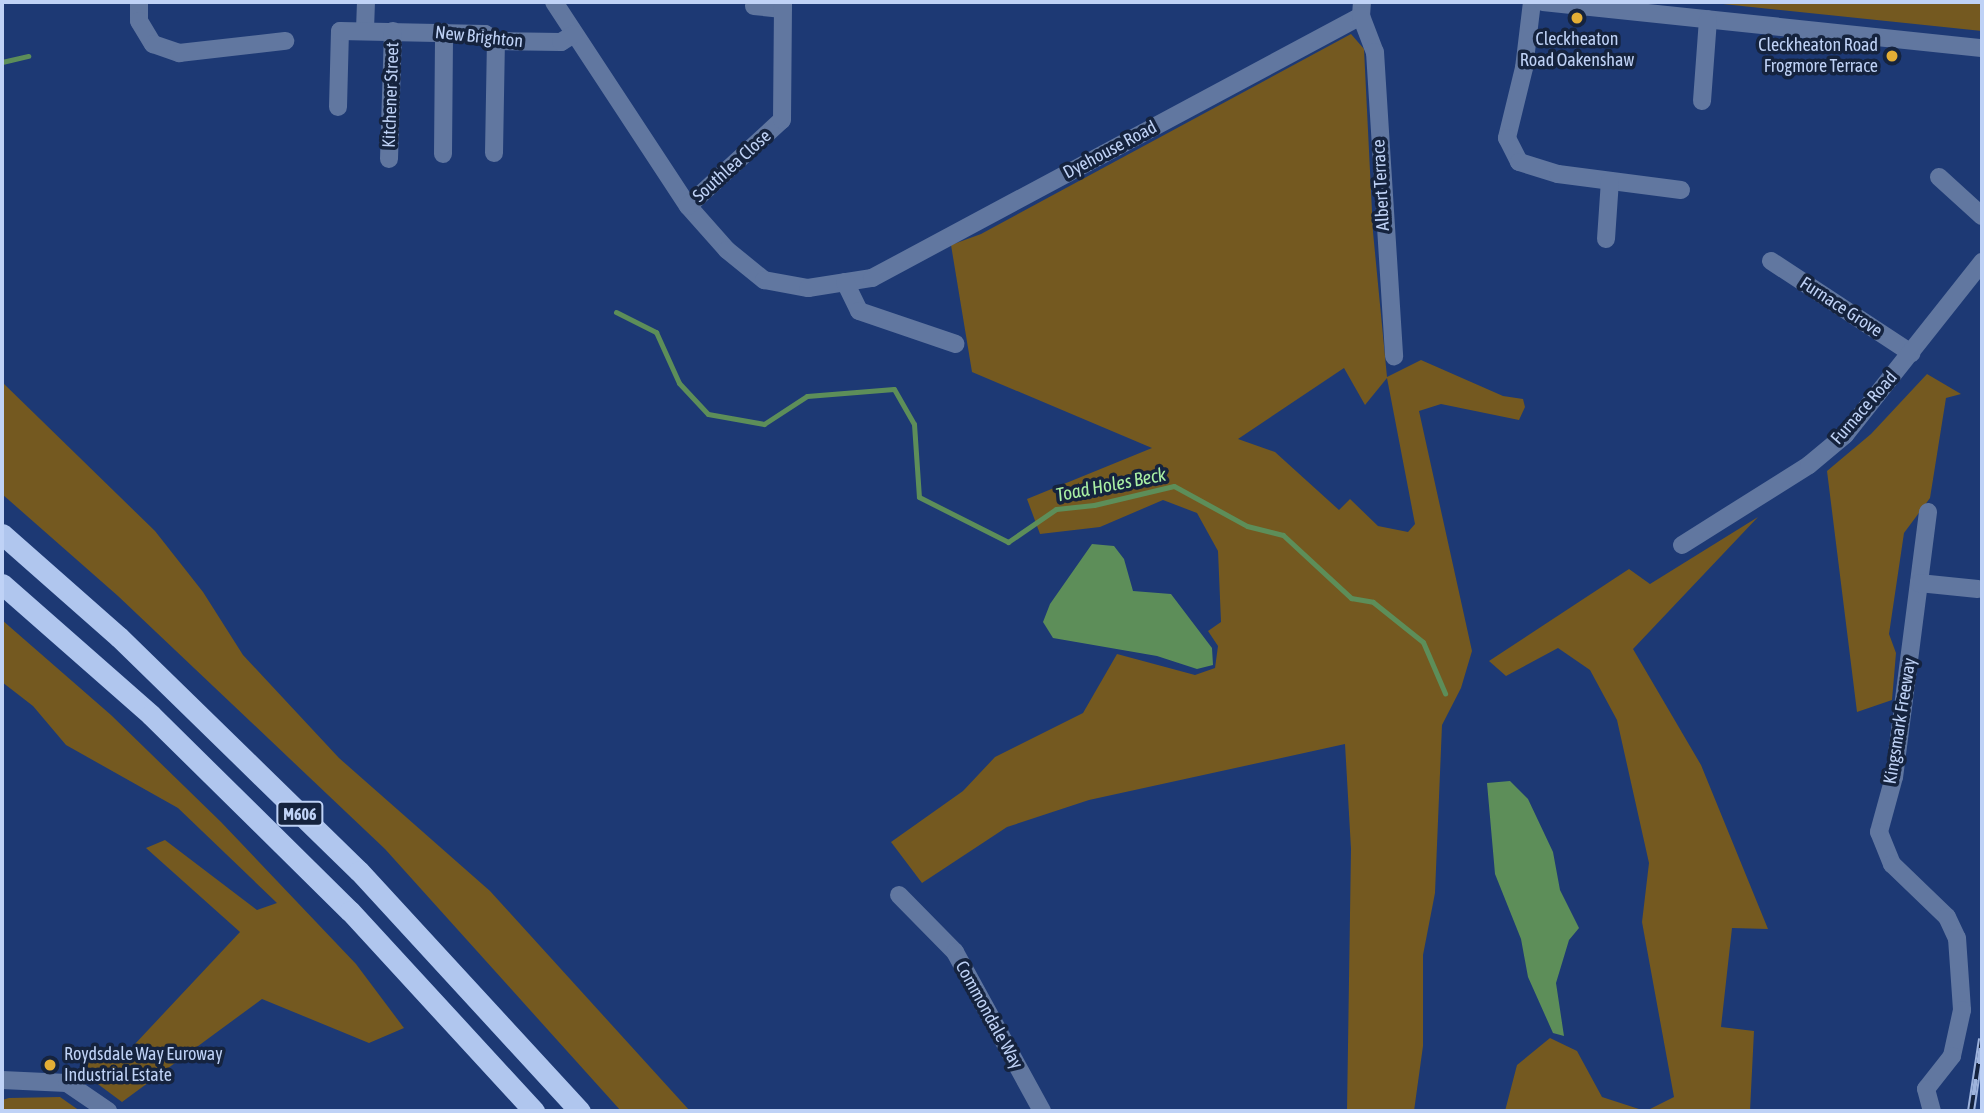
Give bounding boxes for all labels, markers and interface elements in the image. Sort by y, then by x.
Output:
marker: Cleckheaton Road Oakenshaw [1569,10,1585,26]
street label: New Brighton [434,22,524,52]
place label: Cleckheaton Road Oakenshaw [1520,29,1634,72]
place label: Cleckheaton Road Frogmore Terrace [1758,35,1878,78]
street label: Kitchener Street [378,42,404,148]
marker: Cleckheaton Road Frogmore Terrace [1884,48,1900,64]
street label: Dyehouse Road [1060,116,1160,184]
street label: Southlea Close [688,125,776,207]
street label: Albert Terrace [1368,139,1394,231]
street label: Furnace Grove [1796,272,1886,342]
street label: Furnace Road [1826,367,1902,449]
water label: Toad Holes Beck [1054,463,1168,507]
street label: Kingsmark Freeway [1879,656,1921,786]
road number: M606 [276,802,324,827]
street label: Commondale Way [950,957,1028,1073]
place label: Roydsdale Way Euroway Industrial Estate [64,1044,223,1086]
marker: Roydsdale Way Euroway Industrial Estate [42,1057,58,1073]

